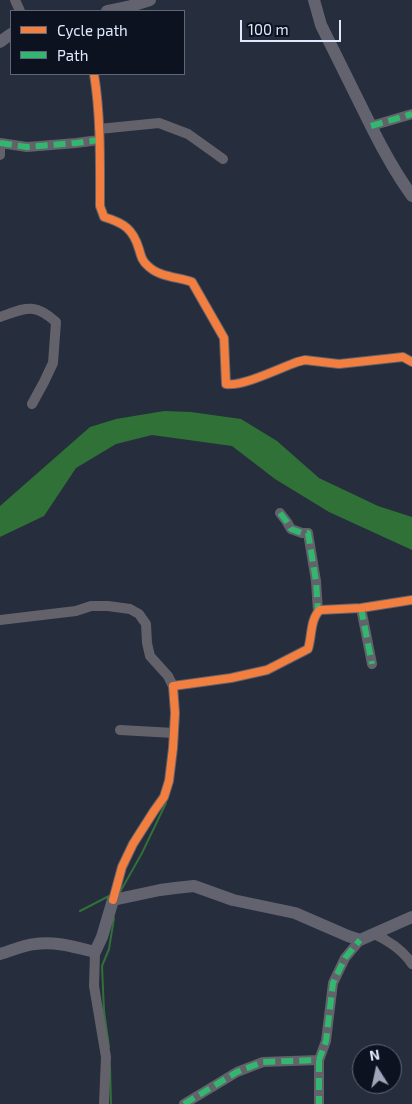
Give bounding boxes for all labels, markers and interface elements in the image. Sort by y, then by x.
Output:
legend [10,10,185,75]
scale bar [242,10,343,42]
text: 100 m [248,20,289,38]
text: Cycle path [57,21,128,39]
text: Path [57,46,88,64]
north arrow [352,1044,402,1094]
text: N [368,1045,381,1064]

